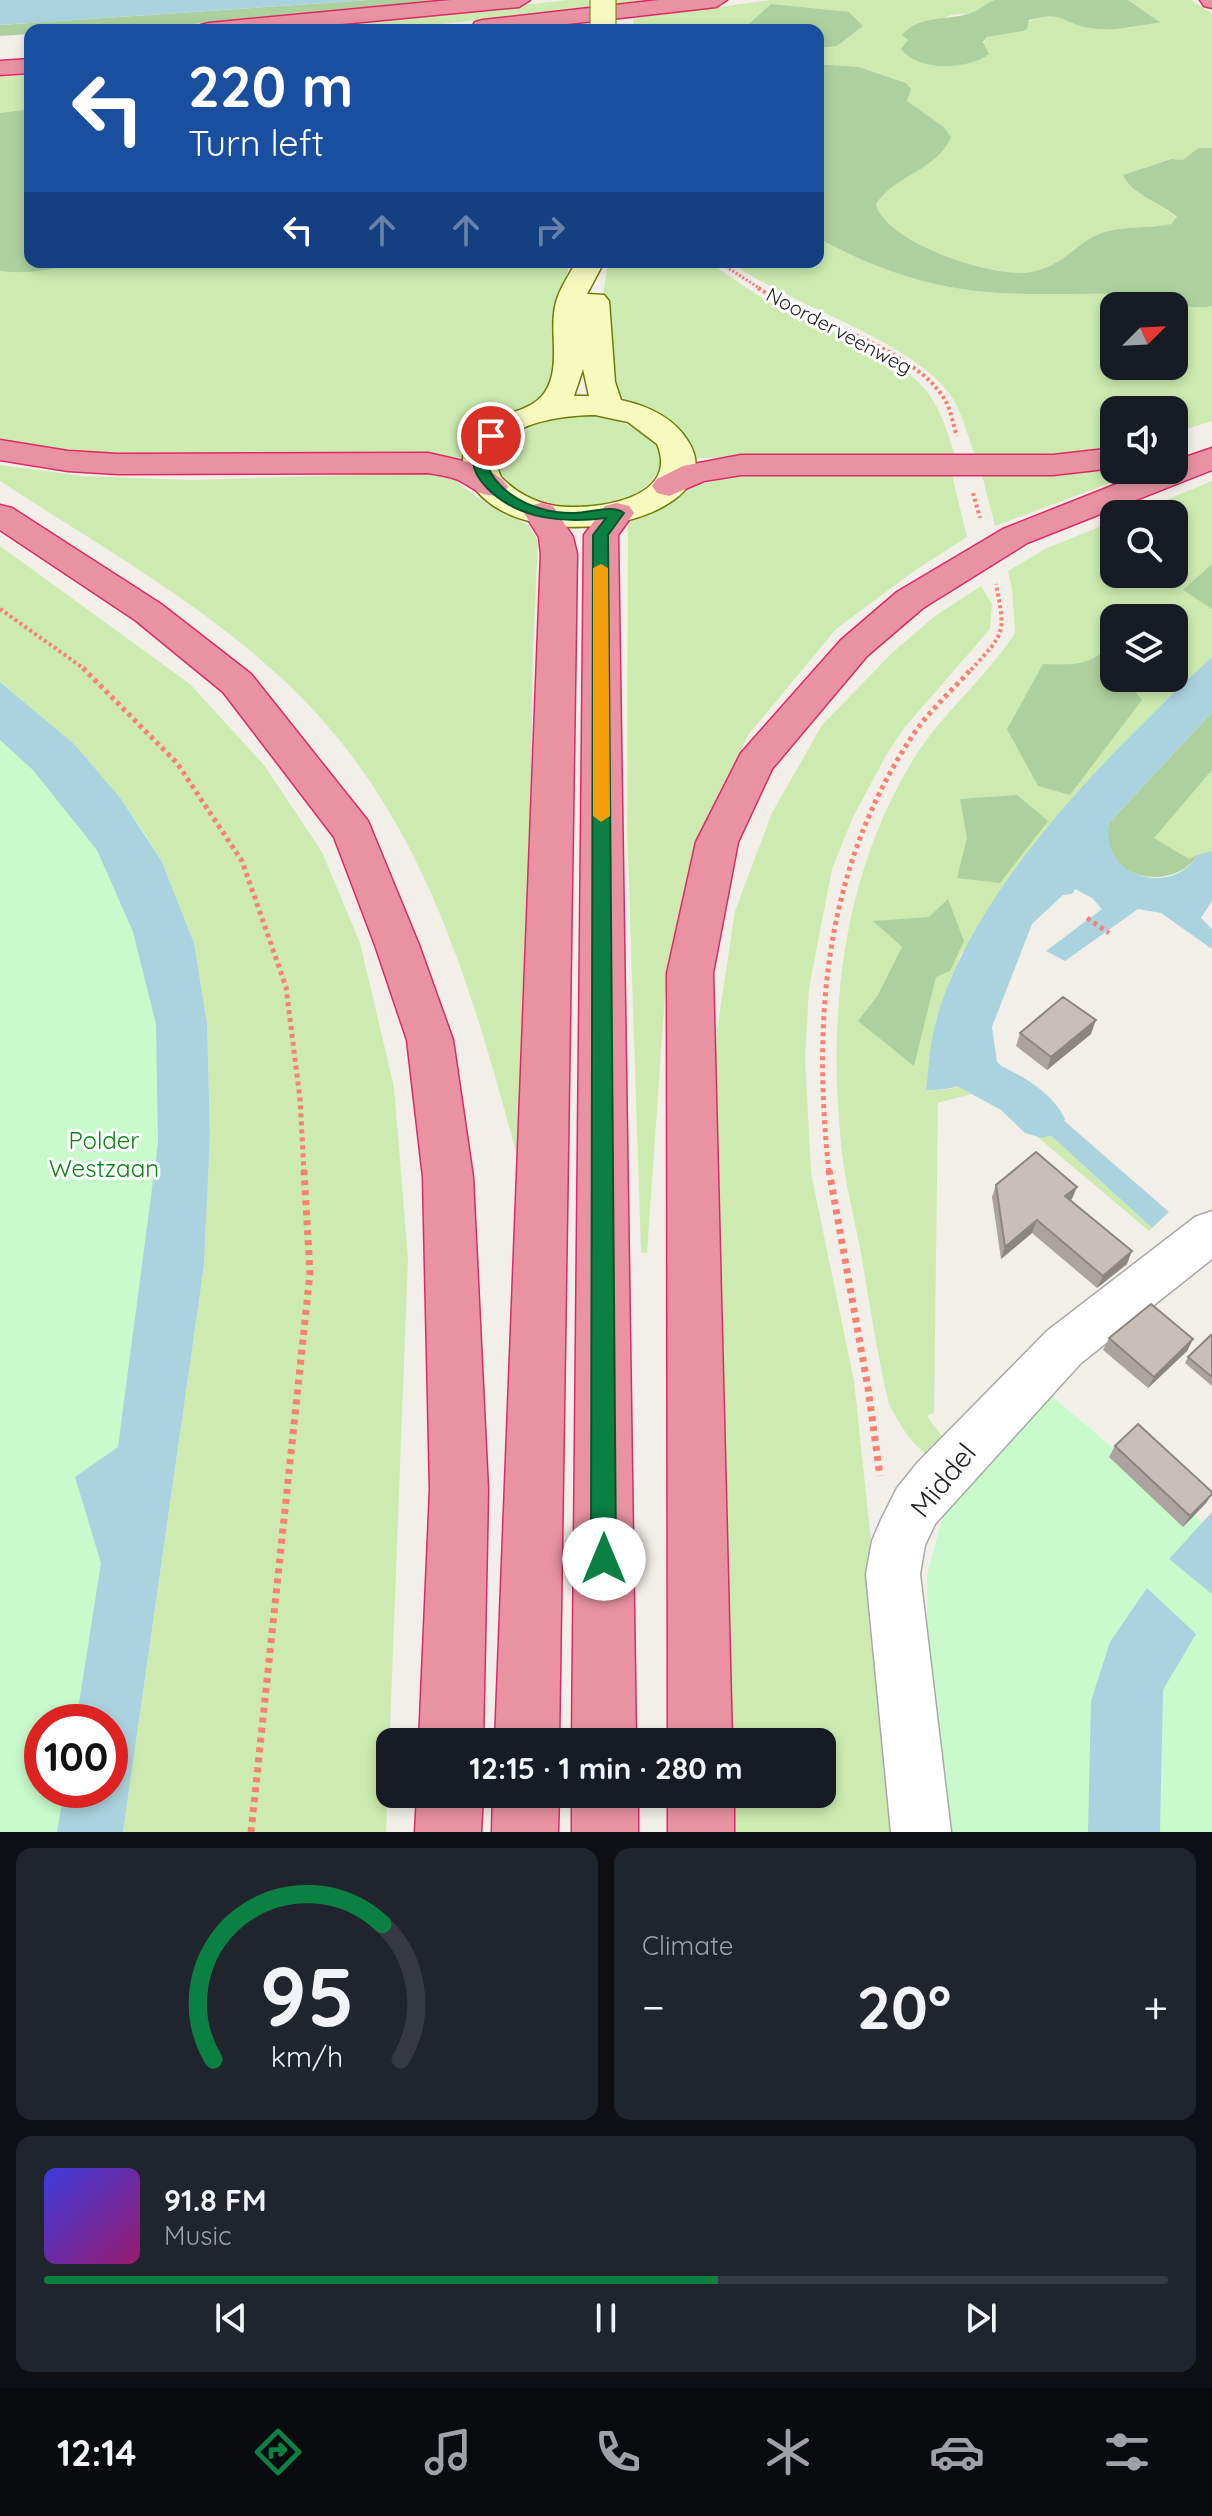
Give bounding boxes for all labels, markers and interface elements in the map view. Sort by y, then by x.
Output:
text: 220 m [188,51,353,121]
icon: left [56,56,160,160]
text: Turn left [188,120,324,165]
icon: left [276,208,320,252]
icon: ahead [360,208,404,252]
icon: ahead [444,208,488,252]
icon: right [528,208,572,252]
street label: Noorderveenweg [762,282,916,379]
north arrow [1100,292,1188,380]
map controls [1100,292,1188,692]
button: sound [1100,396,1188,484]
pin [457,402,525,470]
icon: arrive [469,414,513,458]
button: search [1100,500,1188,588]
button: layers [1100,604,1188,692]
park label: Polder Westzaan [49,1125,159,1183]
street label: Middel [902,1436,983,1524]
position arrow [562,1517,646,1601]
speed limit sign: 100 [24,1704,128,1808]
text: 12:15 · 1 min · 280 m [469,1749,743,1787]
text: Climate [642,1929,733,1962]
text: 95 [259,1943,355,2047]
text: 20° [857,1969,951,2044]
text: − [642,1979,665,2034]
text: + [1143,1979,1168,2034]
text: km/h [271,2038,343,2074]
text: 91.8 FM [164,2181,266,2219]
text: Music [164,2219,232,2252]
icon: previous [209,2296,253,2340]
icon: pause [584,2296,628,2340]
icon: next [959,2296,1003,2340]
icon: directions [250,2424,306,2480]
icon: music [420,2424,476,2480]
icon: phone [590,2424,646,2480]
icon: climate [760,2424,816,2480]
icon: car [929,2424,985,2480]
icon: filters [1099,2424,1155,2480]
text: 12:14 [57,2430,136,2475]

